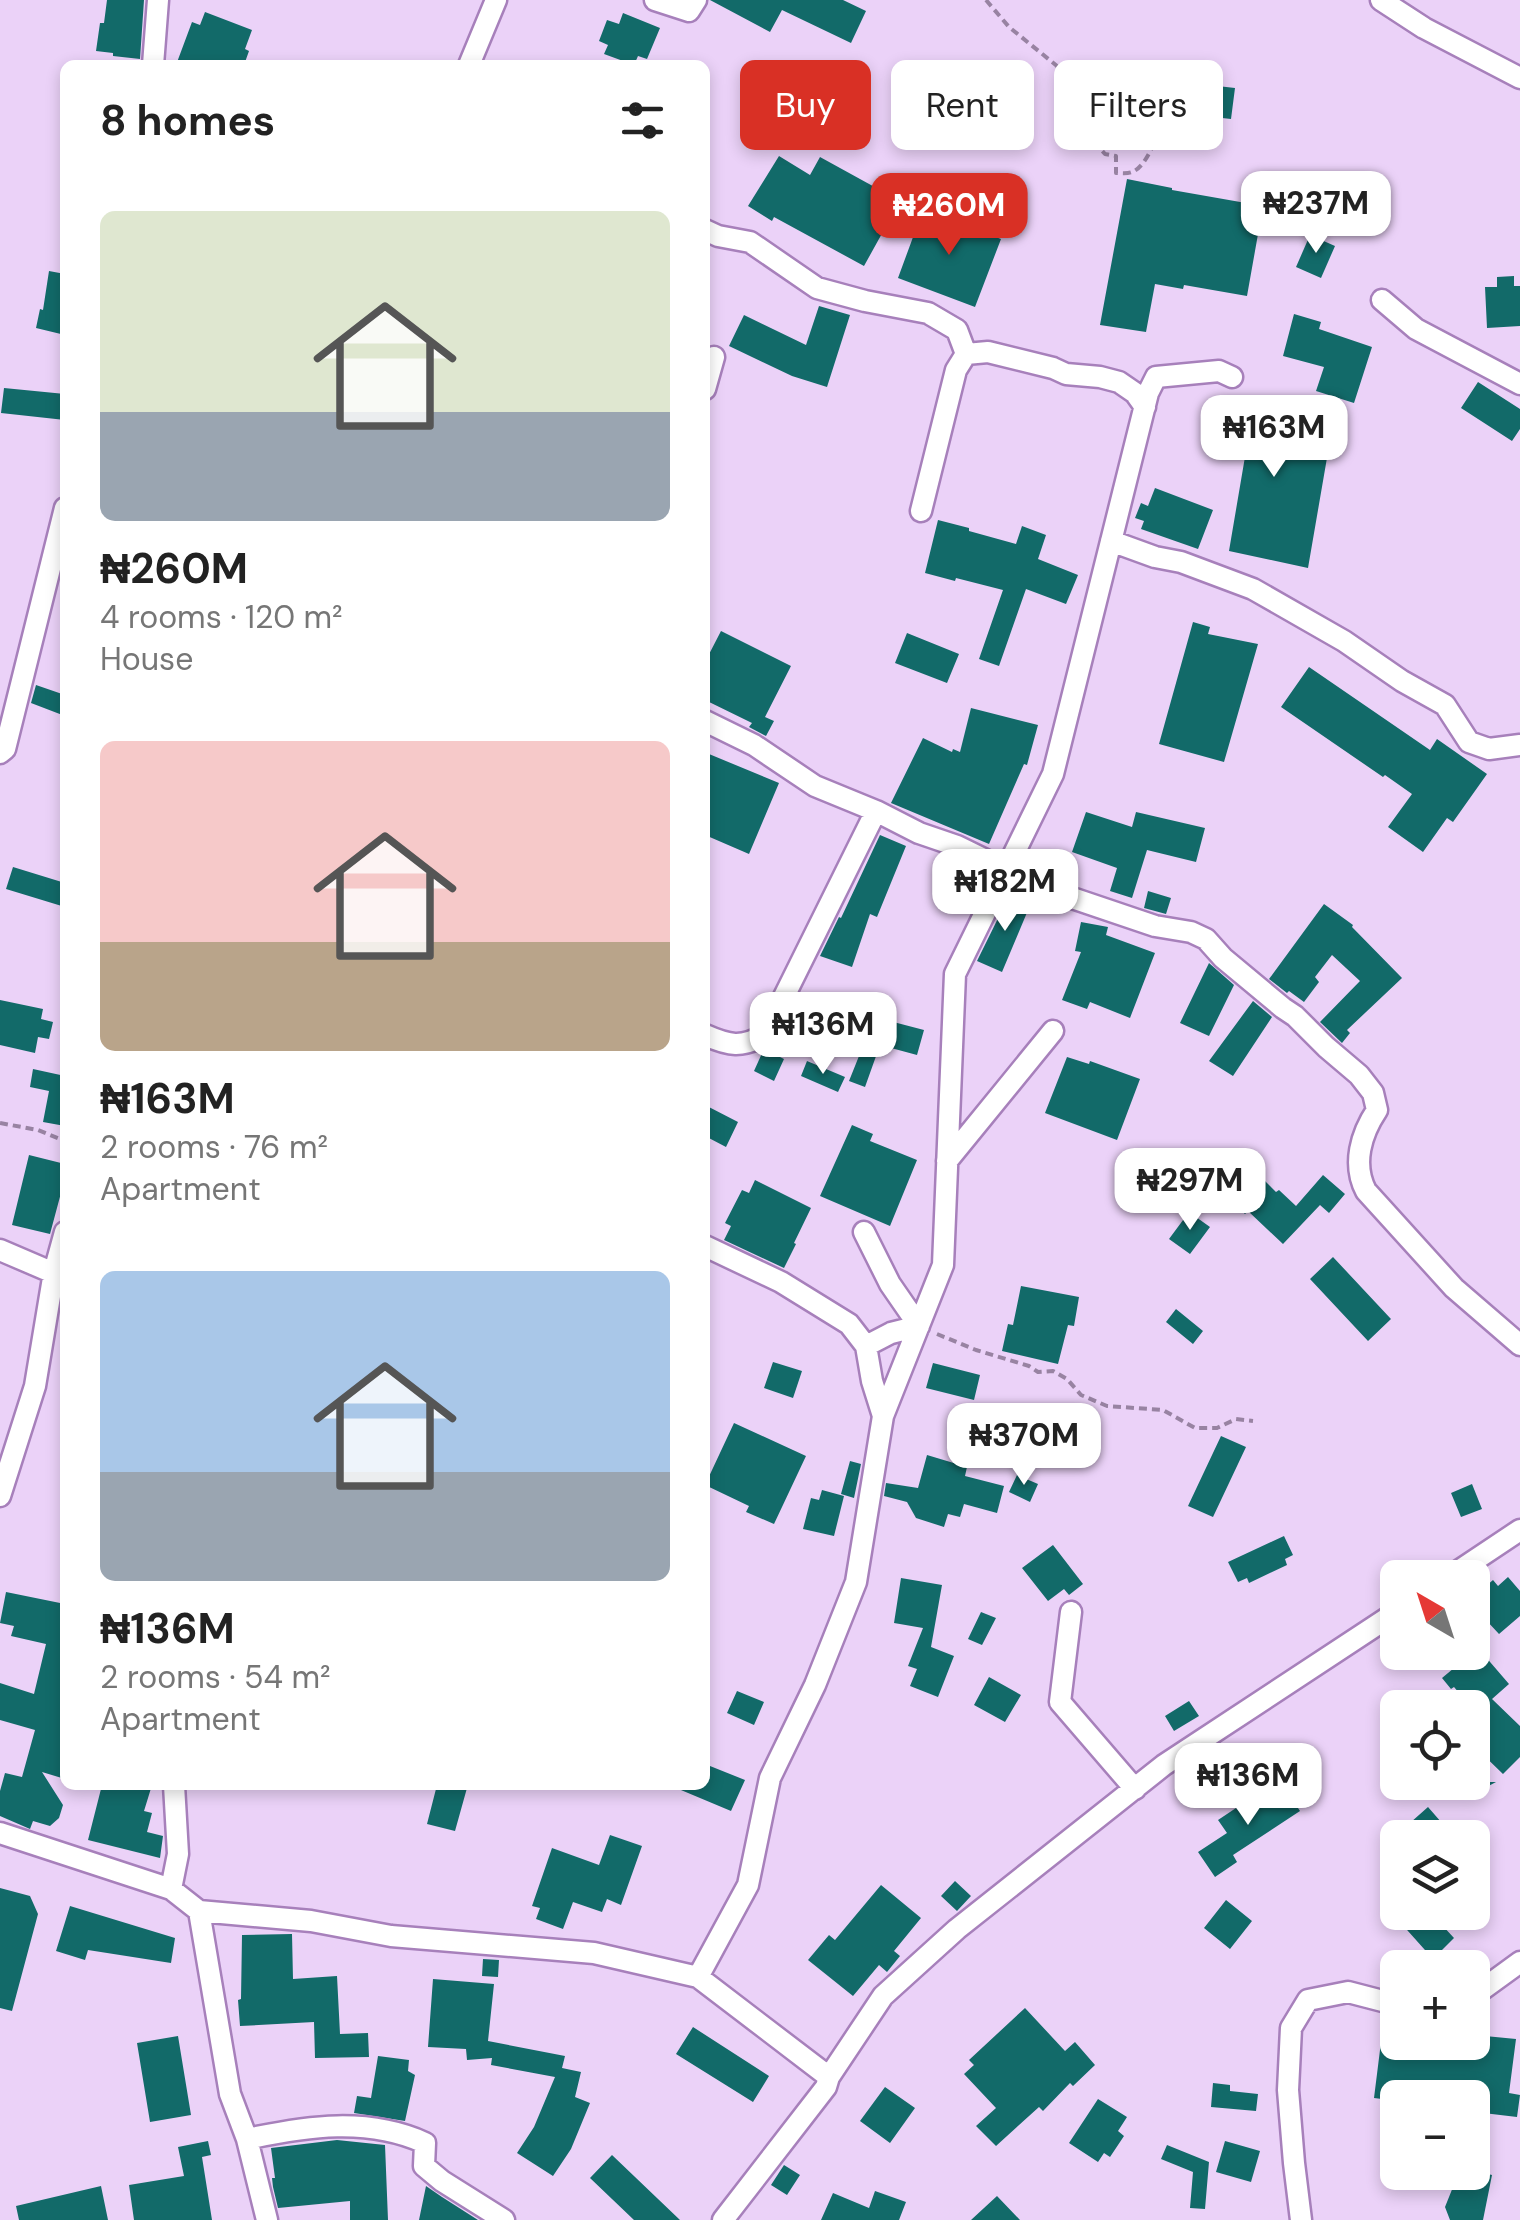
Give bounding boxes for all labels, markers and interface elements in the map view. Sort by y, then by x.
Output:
chip: Buy [740,60,871,150]
chip: Rent [891,60,1034,150]
chip: Filters [1054,60,1223,150]
text: 8 homes [100,93,275,148]
icon: filters [615,93,670,148]
pin: ₦237M [1246,171,1386,256]
pin: ₦260M [879,173,1019,258]
text: ₦237M [1263,182,1369,224]
text: ₦260M [893,184,1005,226]
icon: home [295,276,475,456]
pin: ₦163M [1204,395,1344,480]
text: ₦163M [1223,406,1325,448]
text: ₦260M [100,541,248,596]
text: 4 rooms · 120 m² [100,596,343,638]
text: House [100,638,193,680]
icon: home [295,806,475,986]
pin: ₦182M [935,849,1075,934]
text: ₦182M [954,860,1056,902]
pin: ₦136M [753,992,893,1077]
text: ₦136M [772,1003,874,1045]
text: ₦163M [100,1071,235,1126]
text: 2 rooms · 76 m² [100,1126,328,1168]
pin: ₦297M [1120,1148,1260,1233]
text: ₦297M [1137,1159,1243,1201]
text: Apartment [100,1168,261,1210]
icon: home [295,1336,475,1516]
pin: ₦370M [954,1403,1094,1488]
text: ₦370M [969,1414,1079,1456]
north arrow [1380,1560,1490,1670]
map controls [1380,1560,1490,2190]
text: ₦136M [100,1601,235,1656]
text: 2 rooms · 54 m² [100,1656,331,1698]
button: locate [1380,1690,1490,1800]
text: Apartment [100,1698,261,1740]
pin: ₦136M [1178,1743,1318,1828]
text: ₦136M [1197,1754,1299,1796]
button: layers [1380,1820,1490,1930]
button: + [1380,1950,1490,2060]
button: − [1380,2080,1490,2190]

